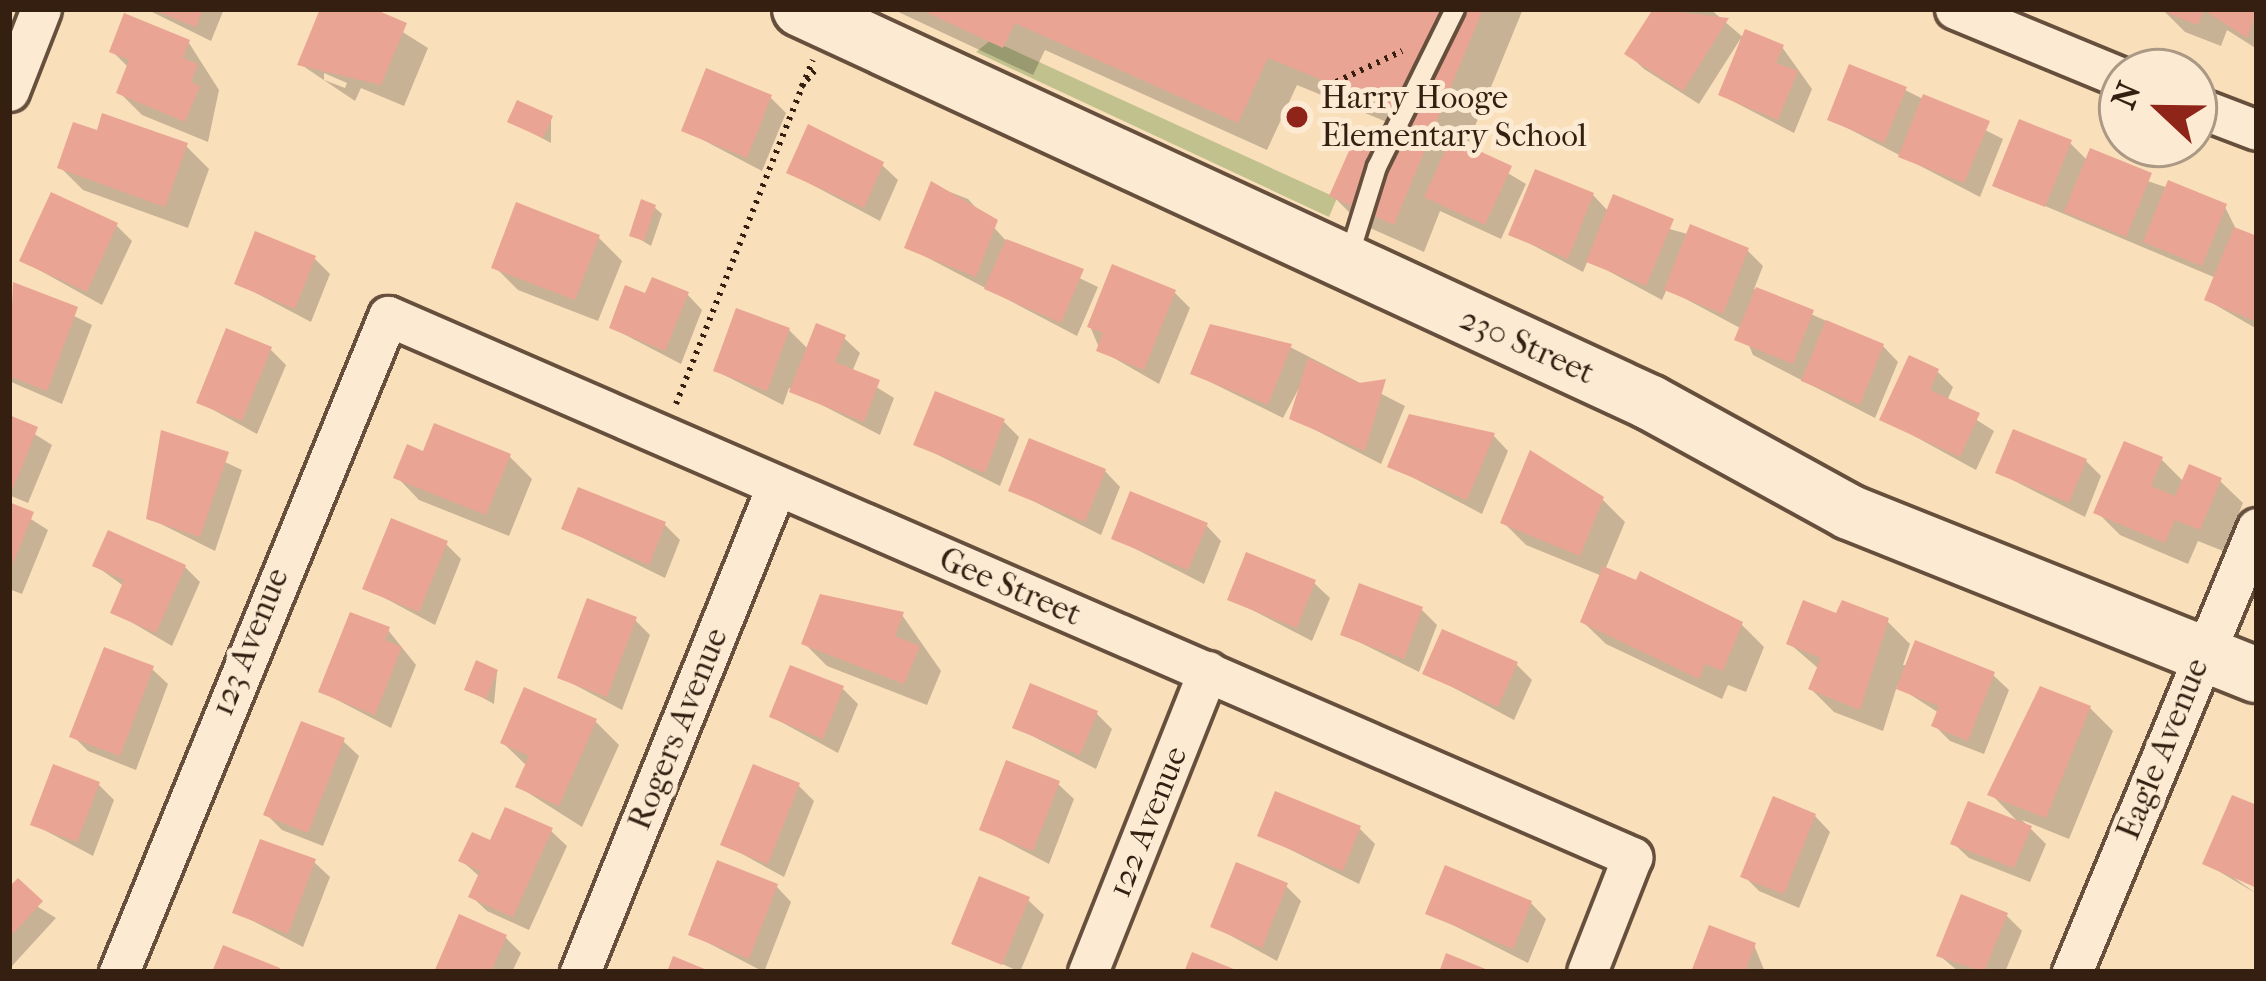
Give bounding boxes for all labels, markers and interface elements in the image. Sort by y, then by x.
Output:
north arrow [2098,48,2218,168]
text: N [2104,77,2150,114]
place label: Harry Hooge Elementary School [1321,78,1587,156]
marker: Harry Hooge Elementary School [1284,104,1310,130]
street label: 230 Street [1454,299,1600,393]
street label: Gee Street [933,539,1087,635]
street label: 123 Avenue [202,562,298,722]
street label: Rogers Avenue [620,622,736,836]
street label: Eagle Avenue [2109,653,2217,845]
street label: 122 Avenue [1100,741,1196,903]

